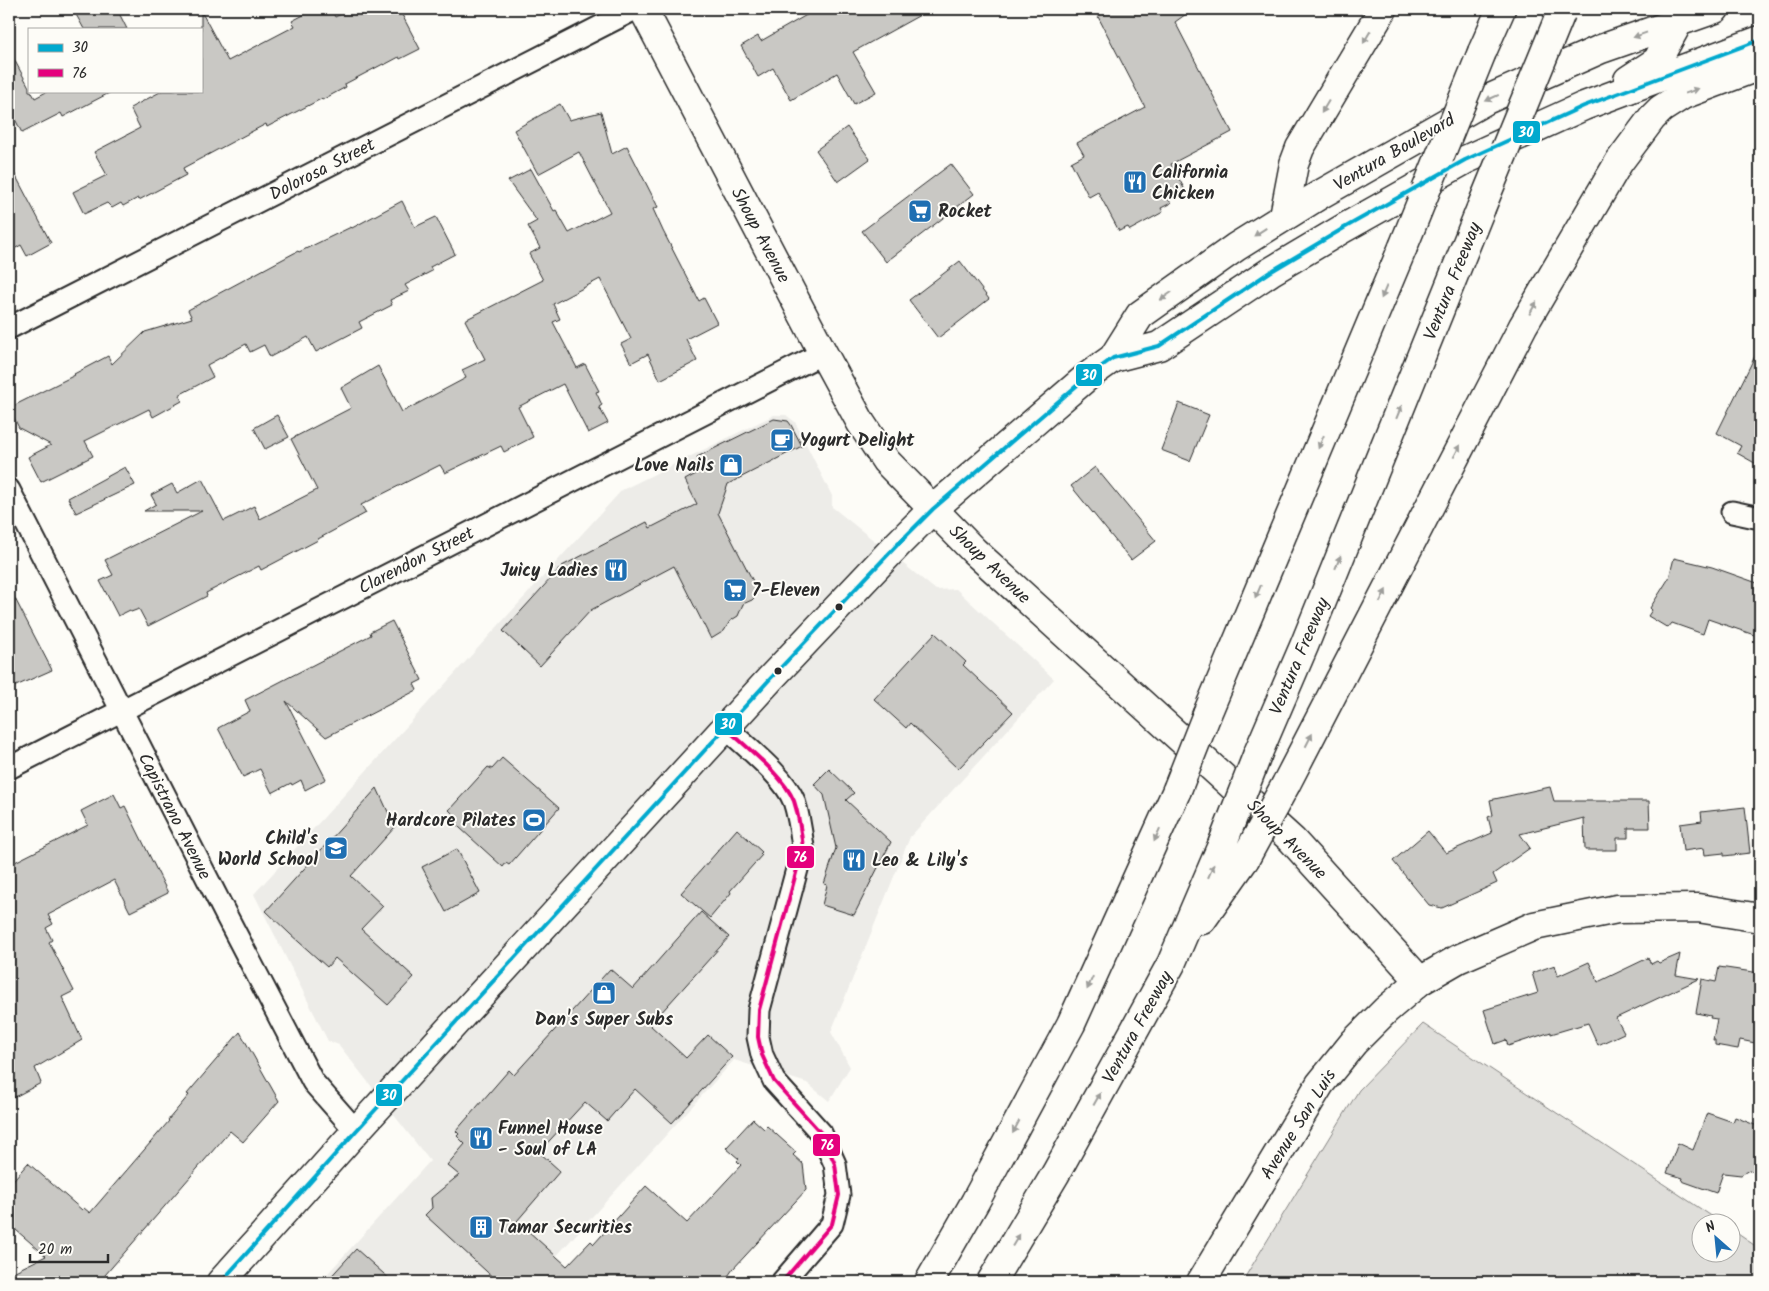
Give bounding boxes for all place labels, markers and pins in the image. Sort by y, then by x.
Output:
place label: California Chicken [1152,159,1228,209]
restaurant icon: California Chicken [1122,169,1148,195]
supermarket icon: Rocket [907,198,933,224]
place label: Rocket [938,198,992,227]
cafe icon: Yogurt Delight [769,427,795,453]
place label: Yogurt Delight [800,427,915,456]
place label: Love Nails [634,452,715,481]
shop icon: Love Nails [718,452,744,478]
place label: Juicy Ladies [500,557,599,586]
restaurant icon: Juicy Ladies [603,557,629,583]
supermarket icon: 7-Eleven [722,577,748,603]
place label: 7-Eleven [752,577,820,606]
unlabelled marker [834,602,844,612]
unlabelled marker [773,666,783,676]
place label: Hardcore Pilates [386,807,517,836]
sports icon: Hardcore Pilates [521,807,547,833]
place label: Child's World School [218,825,319,875]
school or university icon: Child's World School [323,835,349,861]
restaurant icon: Leo & Lily's [841,847,867,873]
place label: Leo & Lily's [872,847,968,876]
shop icon: Dan's Super Subs [591,980,617,1006]
place label: Dan's Super Subs [535,1006,674,1035]
place label: Funnel House - Soul of LA [498,1115,603,1165]
restaurant icon: Funnel House - Soul of LA [468,1125,494,1151]
building icon: Tamar Securities [468,1214,494,1240]
place label: Tamar Securities [498,1214,632,1243]

